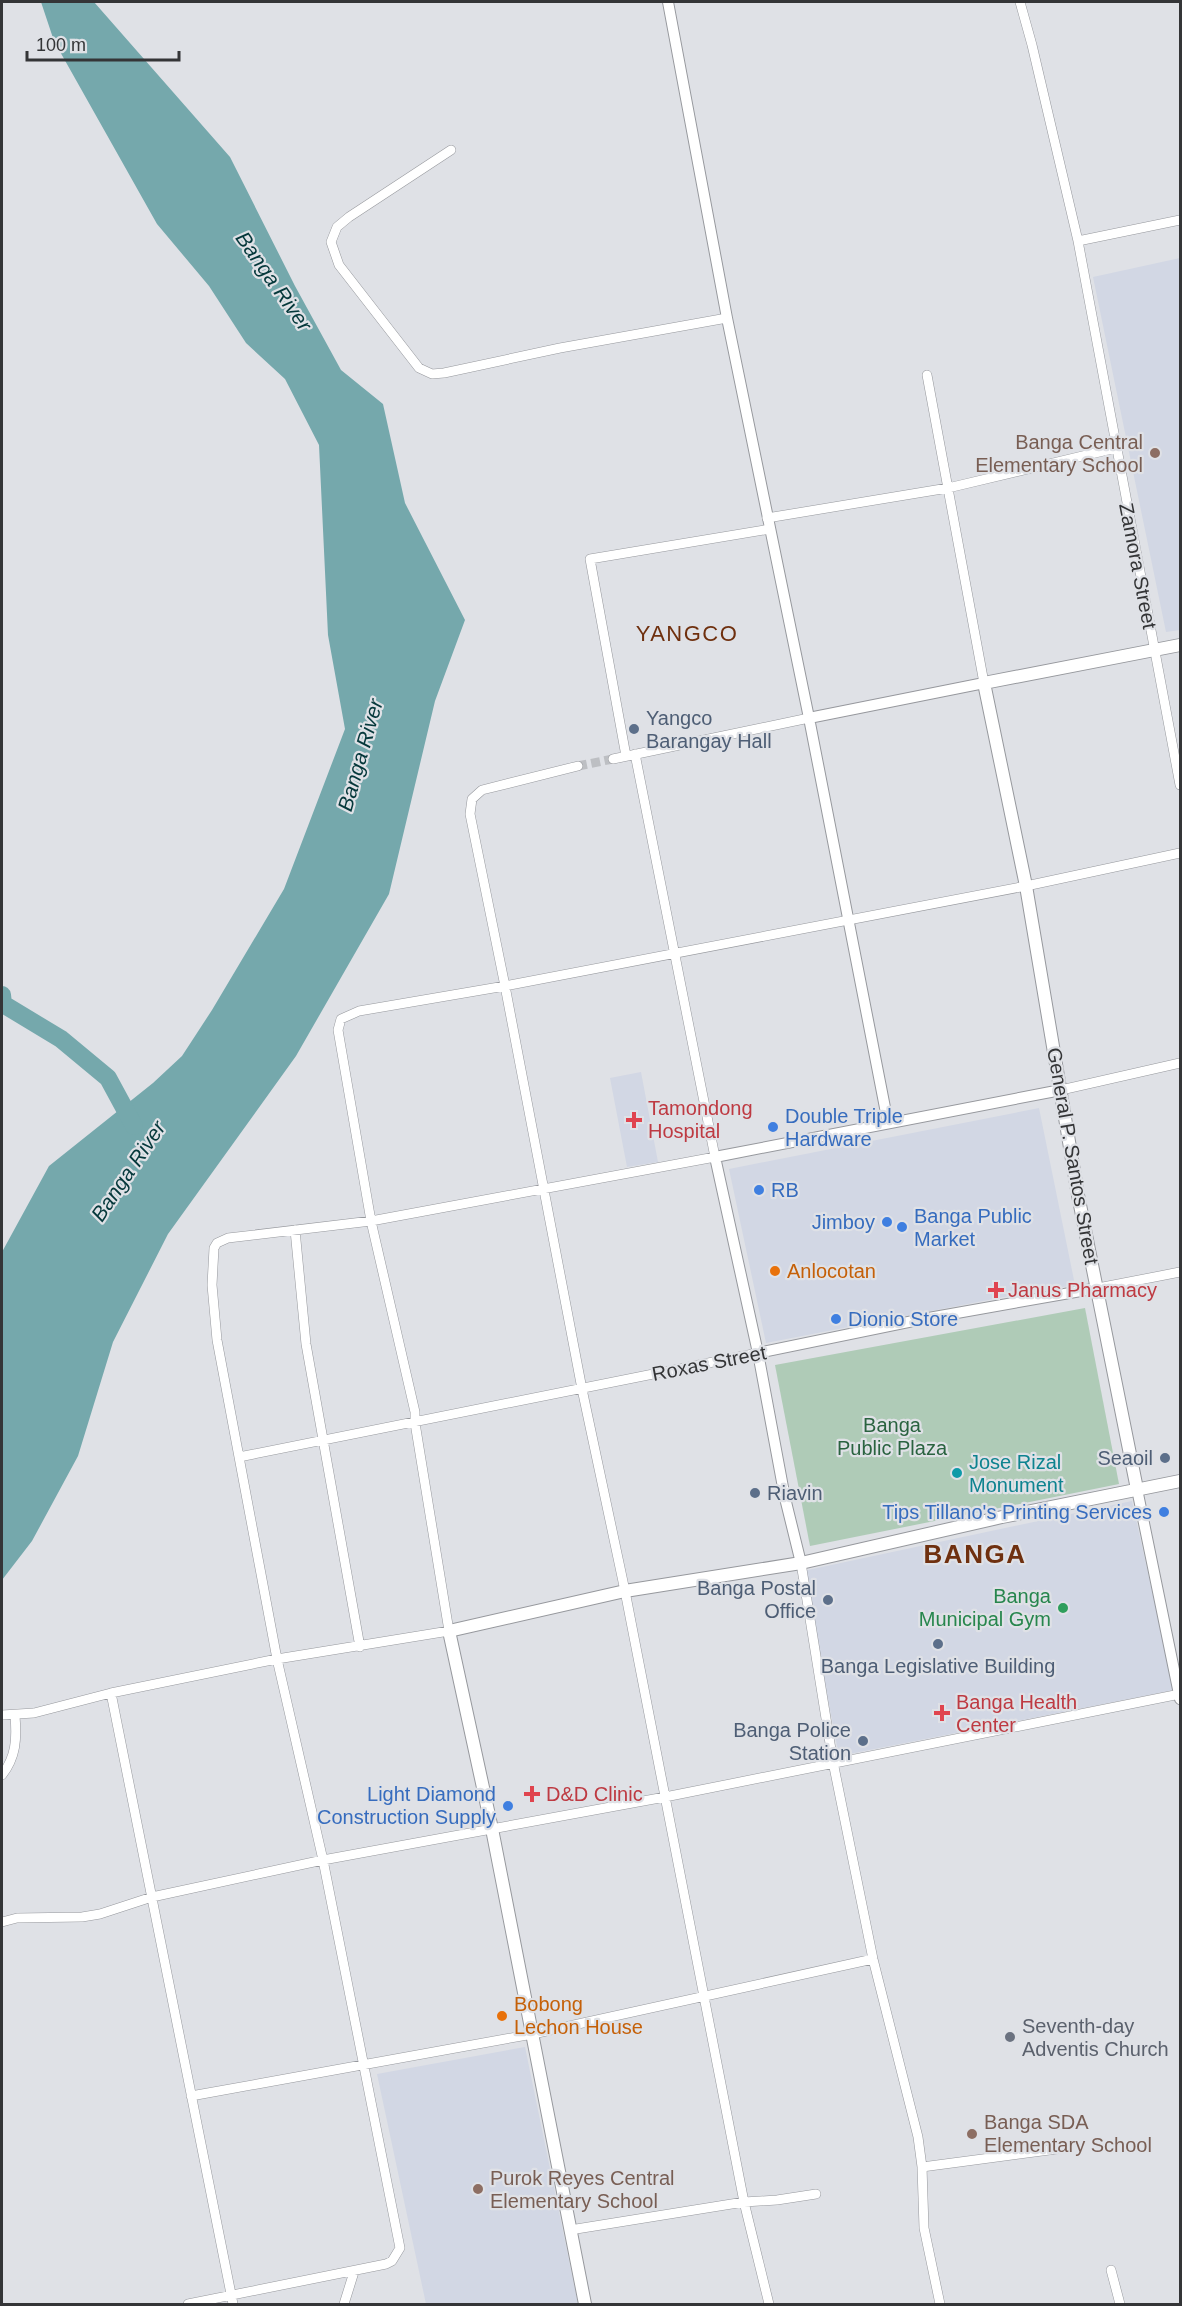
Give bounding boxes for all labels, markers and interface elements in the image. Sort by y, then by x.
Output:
scale bar [27,24,178,62]
text: 100 m [36,35,86,55]
water label: Banga River [231,227,317,336]
place label: Banga Central Elementary School [975,431,1143,476]
marker: Banga Central Elementary School [1148,446,1162,460]
street label: Zamora Street [1115,501,1161,631]
district label: YANGCO [636,621,738,646]
water label: Banga River [333,695,387,814]
place label: Yangco Barangay Hall [646,707,772,752]
marker: Yangco Barangay Hall [627,722,641,736]
street label: General P. Santos Street [1043,1046,1103,1267]
place label: Tamondong Hospital [648,1097,753,1142]
place label: Double Triple Hardware [785,1105,903,1150]
marker: Tamondong Hospital [625,1111,643,1129]
water label: Banga River [86,1116,170,1225]
marker: Double Triple Hardware [766,1120,780,1134]
place label: RB [771,1179,799,1201]
marker: RB [752,1183,766,1197]
place label: Banga Public Market [914,1205,1032,1250]
place label: Jimboy [812,1211,875,1233]
marker: Jimboy [880,1215,894,1229]
marker: Banga Public Market [895,1220,909,1234]
place label: Anlocotan [787,1260,876,1282]
marker: Anlocotan [768,1264,782,1278]
place label: Janus Pharmacy [1008,1279,1157,1301]
marker: Janus Pharmacy [989,1283,1003,1297]
place label: Dionio Store [848,1308,958,1330]
marker: Dionio Store [829,1312,843,1326]
street label: Roxas Street [650,1341,768,1385]
park label: Banga Public Plaza [837,1414,948,1459]
place label: Seaoil [1097,1447,1153,1469]
place label: Jose Rizal Monument [969,1451,1064,1496]
marker: Seaoil [1158,1451,1172,1465]
marker: Jose Rizal Monument [950,1466,964,1480]
place label: Riavin [767,1482,823,1504]
marker: Riavin [748,1486,762,1500]
place label: Tips Tillano's Printing Services [882,1501,1152,1523]
marker: Tips Tillano's Printing Services [1157,1505,1171,1519]
district label: BANGA [924,1539,1026,1569]
place label: Banga Postal Office [697,1577,816,1622]
place label: Banga Municipal Gym [919,1585,1052,1630]
marker: Banga Postal Office [821,1593,835,1607]
marker: Banga Municipal Gym [1056,1601,1070,1615]
marker: Banga Legislative Building [931,1637,945,1651]
place label: Banga Legislative Building [821,1655,1055,1677]
place label: Banga Health Center [956,1691,1077,1736]
marker: Banga Health Center [933,1704,951,1722]
place label: Banga Police Station [733,1719,851,1764]
marker: Banga Police Station [856,1734,870,1748]
place label: Light Diamond Construction Supply [317,1783,496,1828]
place label: D&D Clinic [546,1783,643,1805]
marker: D&D Clinic [523,1785,541,1803]
marker: Light Diamond Construction Supply [501,1799,515,1813]
place label: Bobong Lechon House [514,1993,643,2038]
marker: Bobong Lechon House [495,2009,509,2023]
place label: Seventh-day Adventis Church [1022,2015,1169,2060]
marker: Seventh-day Adventis Church [1003,2030,1017,2044]
place label: Banga SDA Elementary School [984,2111,1152,2156]
marker: Banga SDA Elementary School [965,2127,979,2141]
place label: Purok Reyes Central Elementary School [490,2167,675,2212]
marker: Purok Reyes Central Elementary School [471,2182,485,2196]

